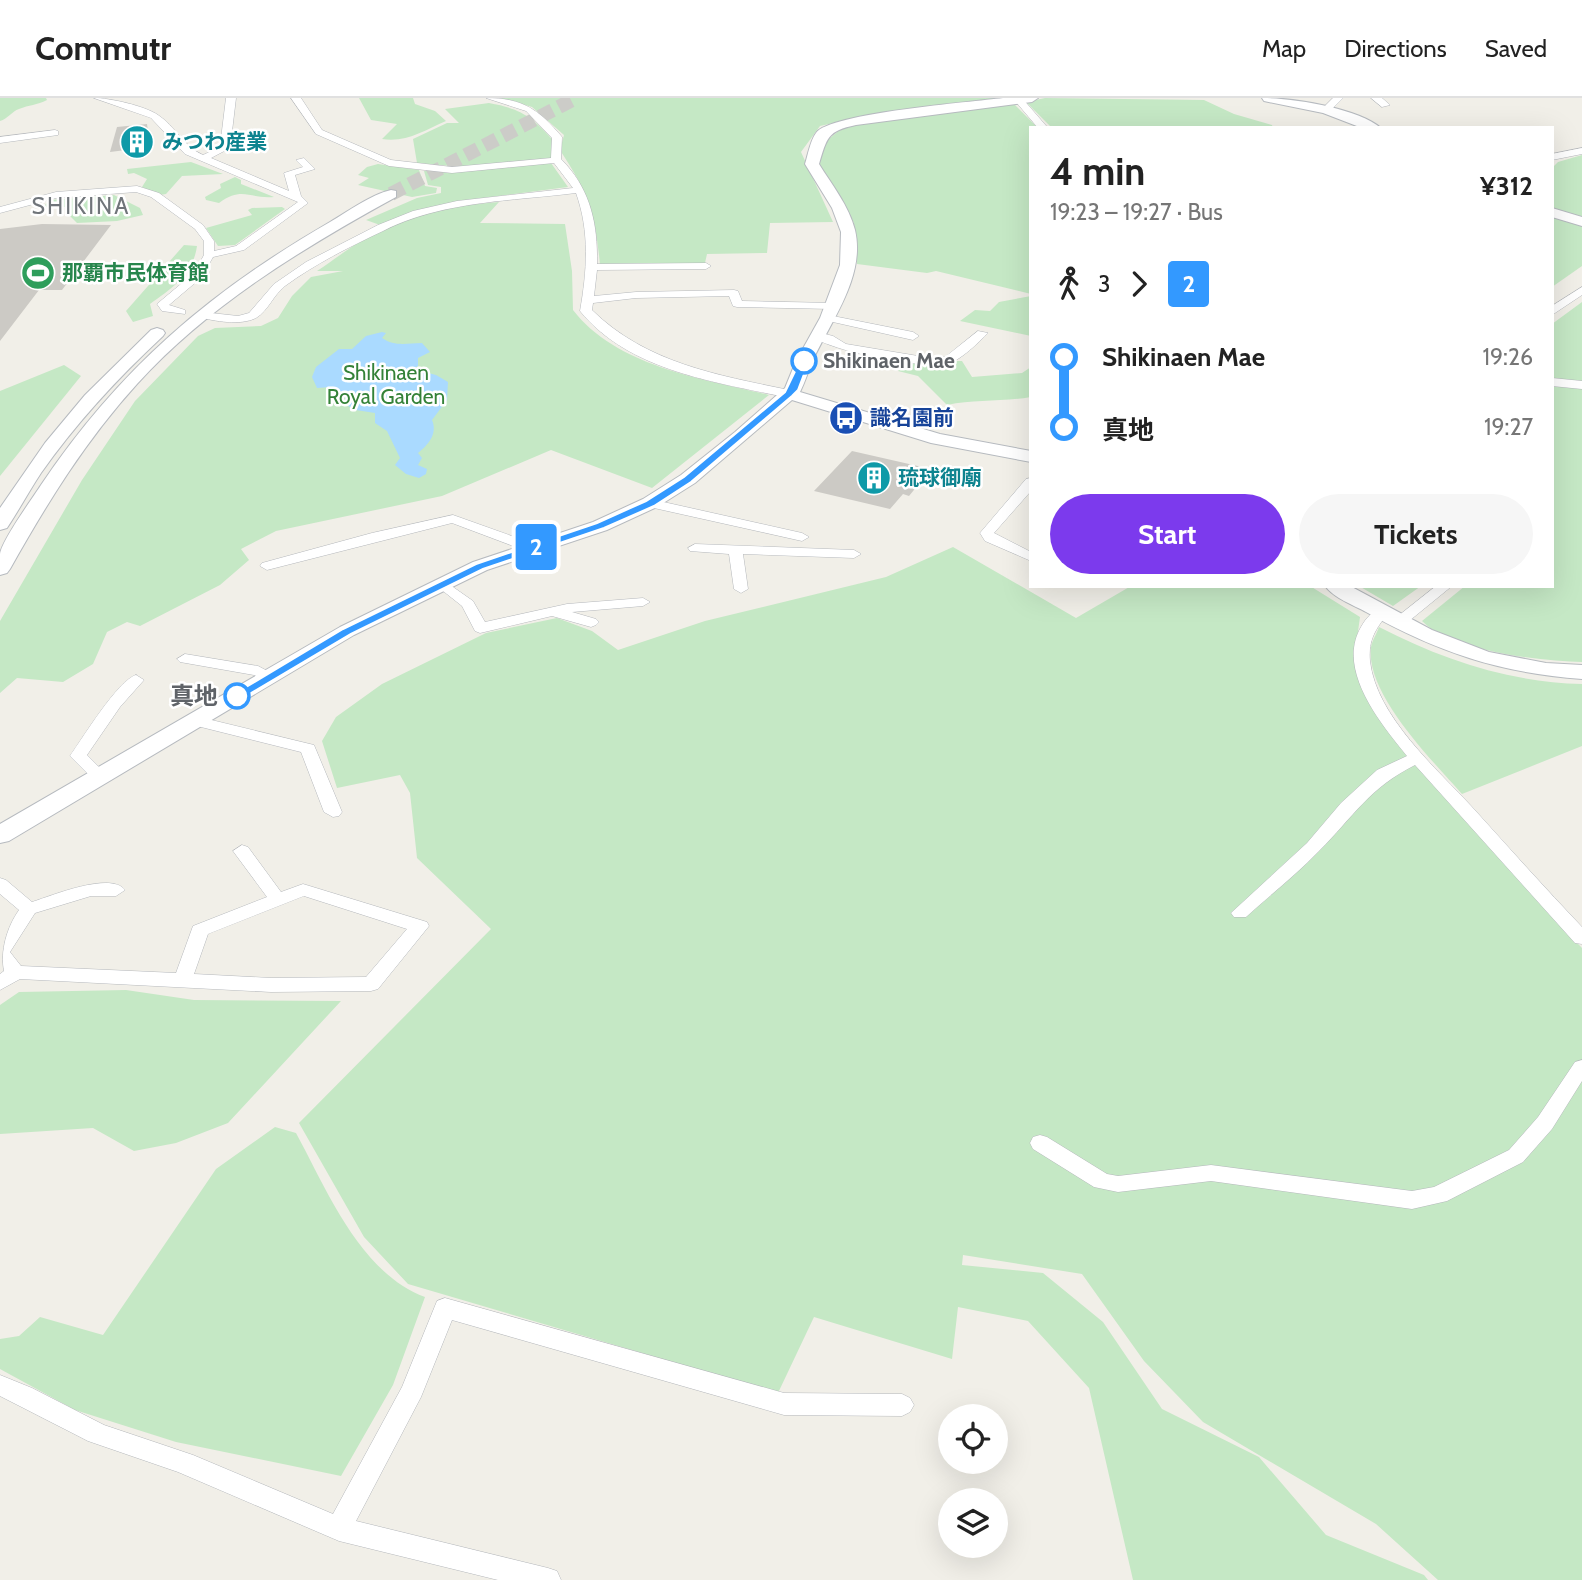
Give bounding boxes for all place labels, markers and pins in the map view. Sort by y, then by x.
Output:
building icon: みつわ産業 [118,123,156,161]
place label: みつわ産業 [162,129,267,154]
sports icon: 那覇市民体育館 [19,254,57,292]
place label: 那覇市民体育館 [62,260,209,285]
marker: Shikinaen Mae [791,348,817,374]
place label: Shikinaen Mae [823,348,955,373]
bus stop icon: 識名園前 [827,399,865,437]
place label: 識名園前 [870,405,954,430]
building icon: 琉球御廟 [855,459,893,497]
place label: 琉球御廟 [898,465,982,490]
place label: 真地 [170,681,218,710]
marker: 真地 [224,683,250,709]

